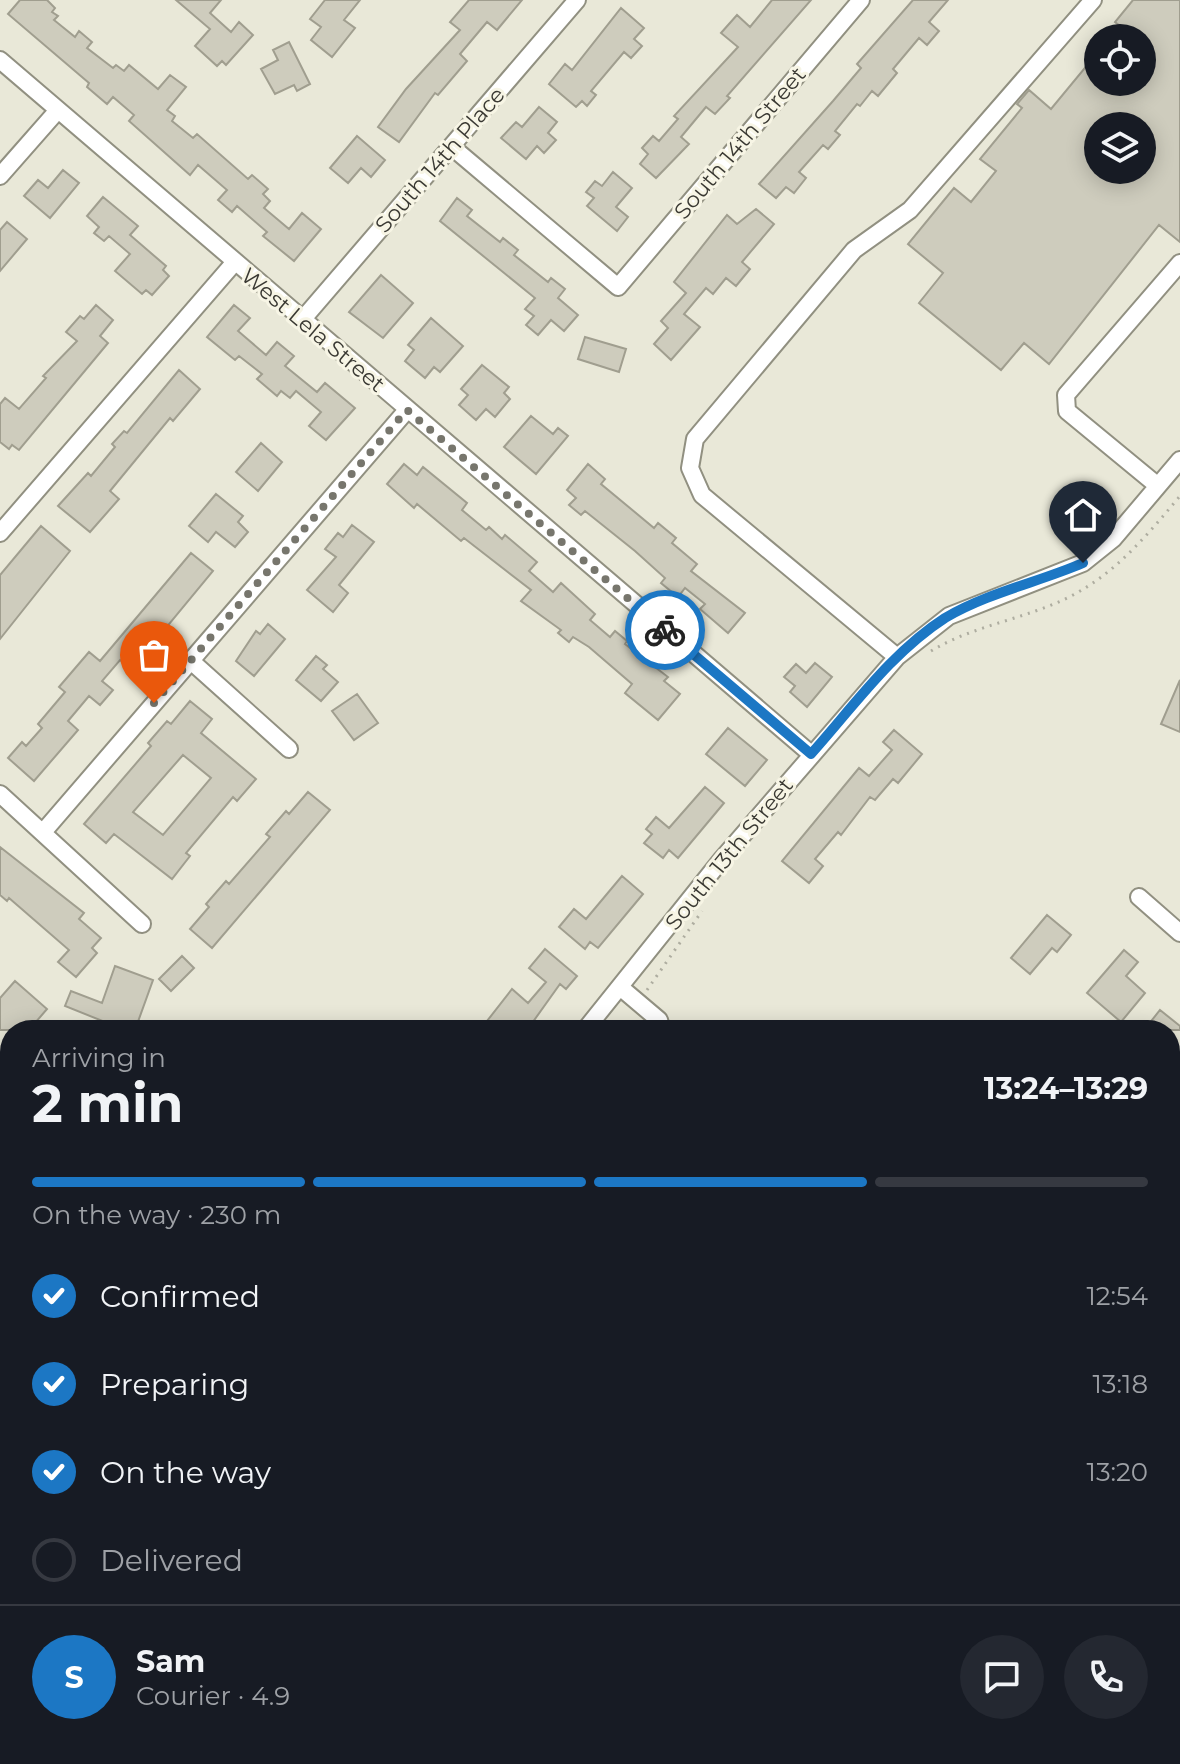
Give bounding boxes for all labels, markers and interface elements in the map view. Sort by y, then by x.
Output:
map controls [1084,24,1156,184]
button: locate [1084,24,1156,96]
street label: South 14th Street [669,61,812,225]
street label: South 14th Place [369,82,511,238]
button: layers [1084,112,1156,184]
street label: West Lela Street [236,262,390,398]
pin [1049,481,1117,563]
icon: home [1061,493,1105,537]
courier [625,590,705,670]
icon: bike [643,608,687,652]
pin [120,621,188,703]
icon: bag [132,633,176,677]
street label: South 13th Street [659,772,799,936]
text: Arriving in [32,1042,166,1074]
text: 13:24–13:29 [984,1070,1148,1107]
text: 2 min [32,1072,184,1135]
text: On the way · 230 m [32,1199,281,1231]
icon: check [32,1274,76,1318]
text: Confirmed [100,1278,260,1315]
text: 12:54 [1086,1280,1148,1312]
icon: check [32,1362,76,1406]
text: Preparing [100,1366,249,1403]
text: 13:18 [1092,1368,1148,1400]
icon: check [32,1450,76,1494]
text: On the way [100,1454,271,1491]
text: 13:20 [1087,1456,1148,1488]
text: Delivered [100,1542,243,1579]
button: chat [960,1635,1044,1719]
button: phone [1064,1635,1148,1719]
text: Sam [136,1643,205,1680]
text: S [64,1659,84,1696]
text: Courier · 4.9 [136,1680,290,1712]

